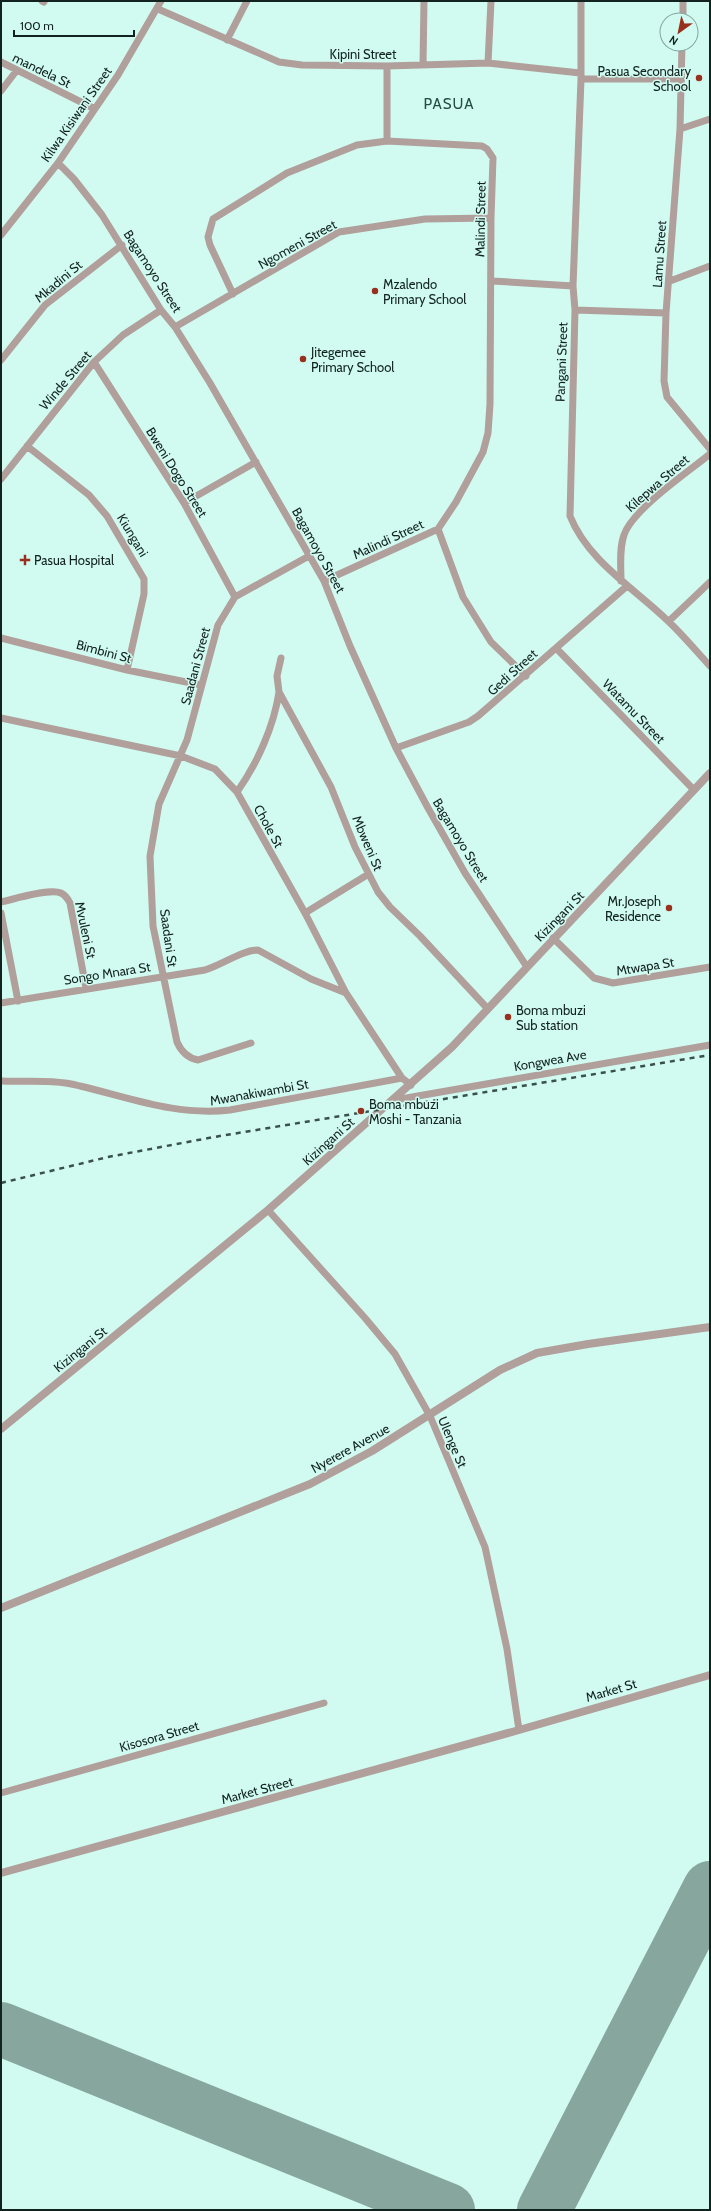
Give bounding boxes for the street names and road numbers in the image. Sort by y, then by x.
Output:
street label: Kipini Street [330,46,397,62]
street label: mandela St [10,49,74,91]
street label: Kilwa Kisiwani Street [37,63,115,165]
street label: Malindi Street [471,180,489,257]
street label: Ngomeni Street [255,216,339,272]
street label: Lamu Street [649,219,669,288]
street label: Bagamoyo Street [120,227,186,316]
street label: Mkadini St [31,256,85,305]
street label: Pangani Street [552,321,570,402]
street label: Winde Street [36,347,95,413]
street label: Bweni Dogo Street [143,424,211,520]
street label: Kilepwa Street [622,451,693,515]
street label: Bagamoyo Street [289,505,349,596]
street label: Kiungani [114,511,152,559]
street label: Malindi Street [350,515,426,562]
street label: Saadani Street [177,625,213,707]
street label: Bimbini St [75,636,134,666]
street label: Gedi Street [484,645,541,699]
street label: Watamu Street [599,676,669,747]
street label: Bagamoyo Street [430,795,493,885]
street label: Chole St [251,802,288,851]
street label: Mbweni St [349,813,387,874]
street label: Kizingani St [531,887,587,945]
street label: Mvuleni St [72,900,100,961]
street label: Saadani St [157,908,181,969]
street label: Mtwapa St [615,953,676,978]
street label: Songo Mnara St [63,958,152,988]
street label: Kongwea Ave [512,1046,588,1074]
street label: Mwanakiwambi St [209,1075,310,1109]
street label: Kizingani St [299,1113,358,1168]
street label: Kizingani St [50,1322,110,1375]
street label: Ulenge St [435,1414,471,1471]
street label: Nyerere Avenue [308,1420,392,1476]
street label: Market St [584,1675,639,1705]
street label: Kisosora Street [117,1717,201,1755]
street label: Market Street [219,1773,295,1807]

